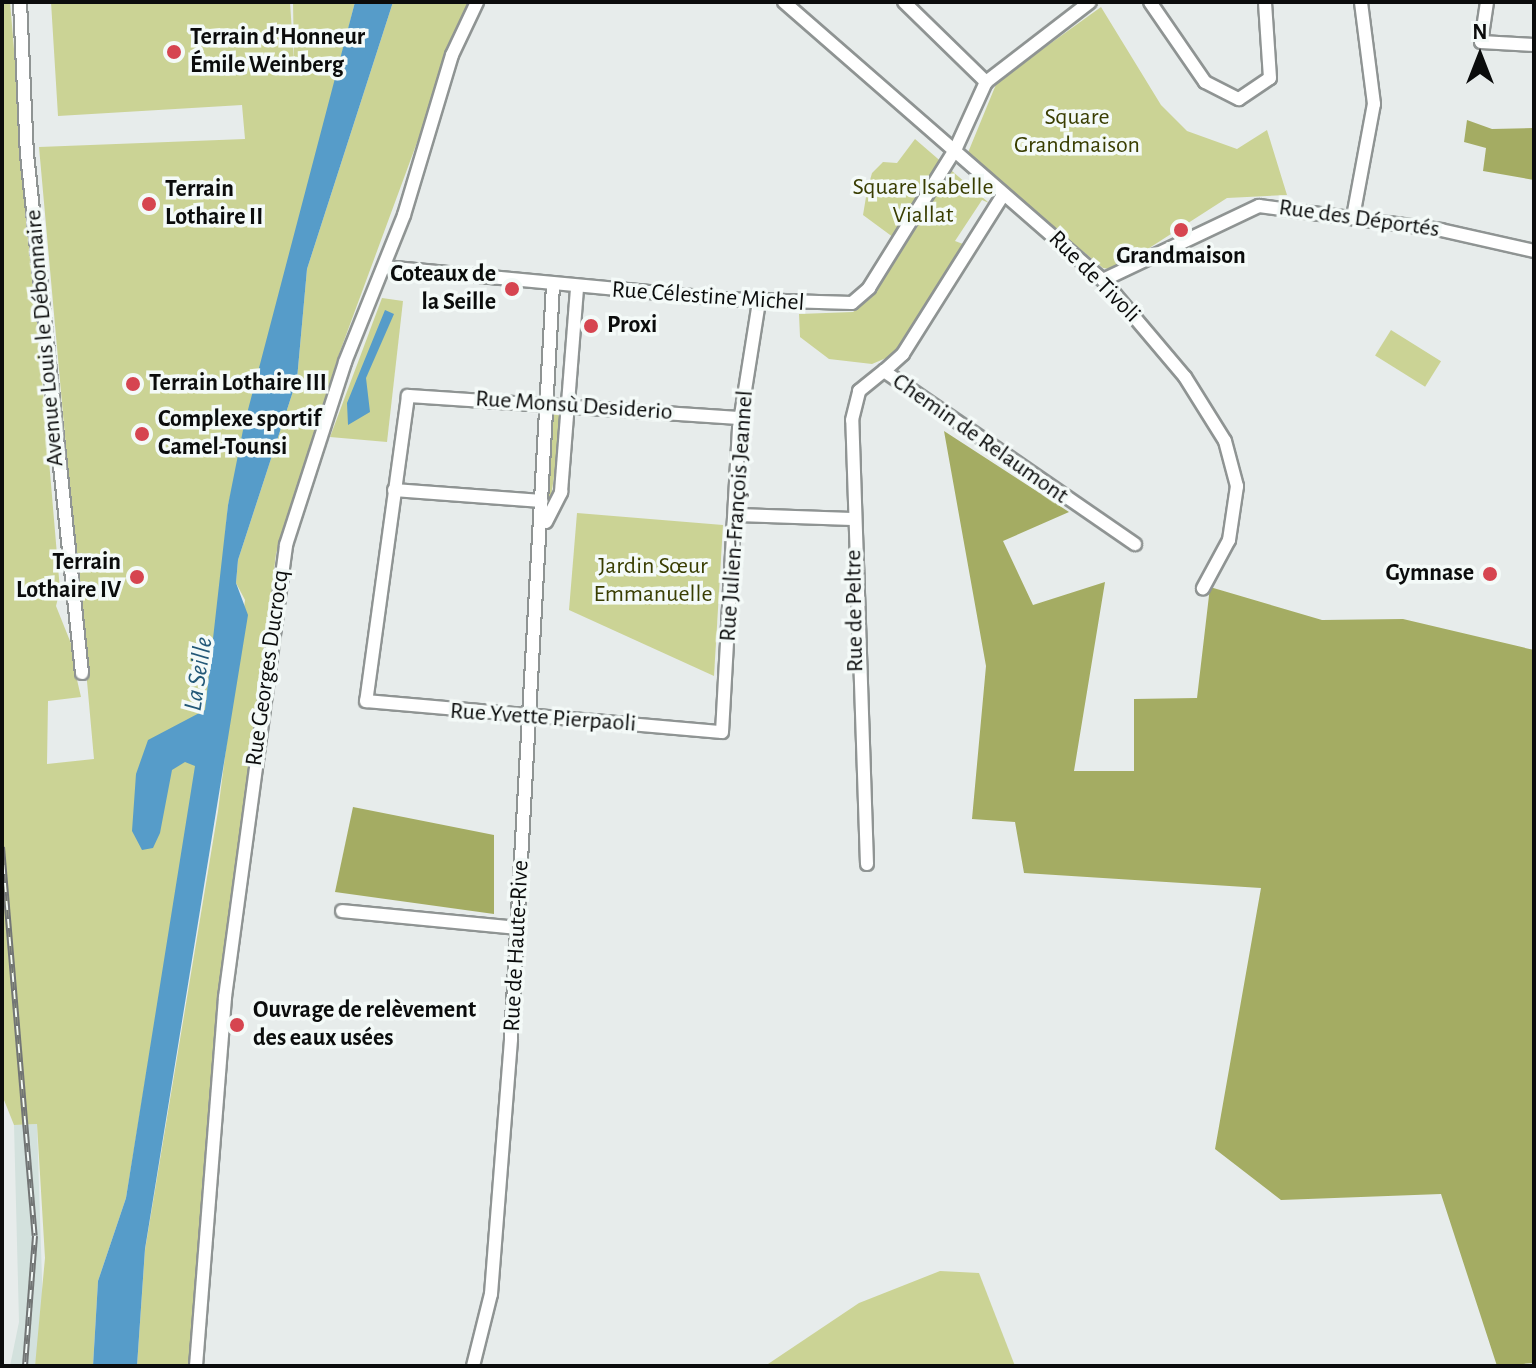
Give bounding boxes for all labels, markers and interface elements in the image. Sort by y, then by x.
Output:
north arrow [1440,16,1520,96]
text: N [1472,21,1488,43]
place label: Terrain d'Honneur Émile Weinberg [190,24,365,80]
marker: Terrain d'Honneur Émile Weinberg [165,43,183,61]
park label: Square Grandmaison [1014,104,1140,160]
park label: Square Isabelle Viallat [852,174,994,230]
place label: Terrain Lothaire II [165,176,263,232]
street label: Rue des Déportés [1277,193,1441,245]
marker: Terrain Lothaire II [140,195,158,213]
street label: Avenue Louis le Débonnaire [19,208,71,468]
marker: Grandmaison [1172,221,1190,239]
street label: Rue de Tivoli [1042,225,1146,329]
place label: Grandmaison [1116,243,1246,271]
place label: Coteaux de la Seille [390,261,496,317]
street label: Rue Célestine Michel [611,276,805,318]
marker: Coteaux de la Seille [503,280,521,298]
place label: Proxi [607,312,657,340]
marker: Proxi [582,317,600,335]
street label: Chemin de Relaumont [886,368,1074,510]
place label: Terrain Lothaire III [149,370,327,398]
marker: Terrain Lothaire III [124,375,142,393]
street label: Rue Monsù Desiderio [474,385,674,427]
street label: Rue Julien-François Jeannel [714,389,760,643]
place label: Complexe sportif Camel-Tounsi [158,406,321,462]
marker: Complexe sportif Camel-Tounsi [133,425,151,443]
place label: Terrain Lothaire IV [16,549,121,605]
street label: Rue de Peltre [840,550,870,672]
park label: Jardin Sœur Emmanuelle [594,553,712,609]
place label: Gymnase [1385,560,1474,588]
marker: Gymnase [1481,565,1499,583]
marker: Terrain Lothaire IV [128,568,146,586]
street label: Rue Georges Ducrocq [240,568,296,768]
water label: La Seille [178,635,220,713]
street label: Rue Yvette Pierpaoli [449,697,637,739]
street label: Rue de Haute-Rive [498,859,536,1033]
place label: Ouvrage de relèvement des eaux usées [253,997,476,1053]
marker: Ouvrage de relèvement des eaux usées [228,1016,246,1034]

